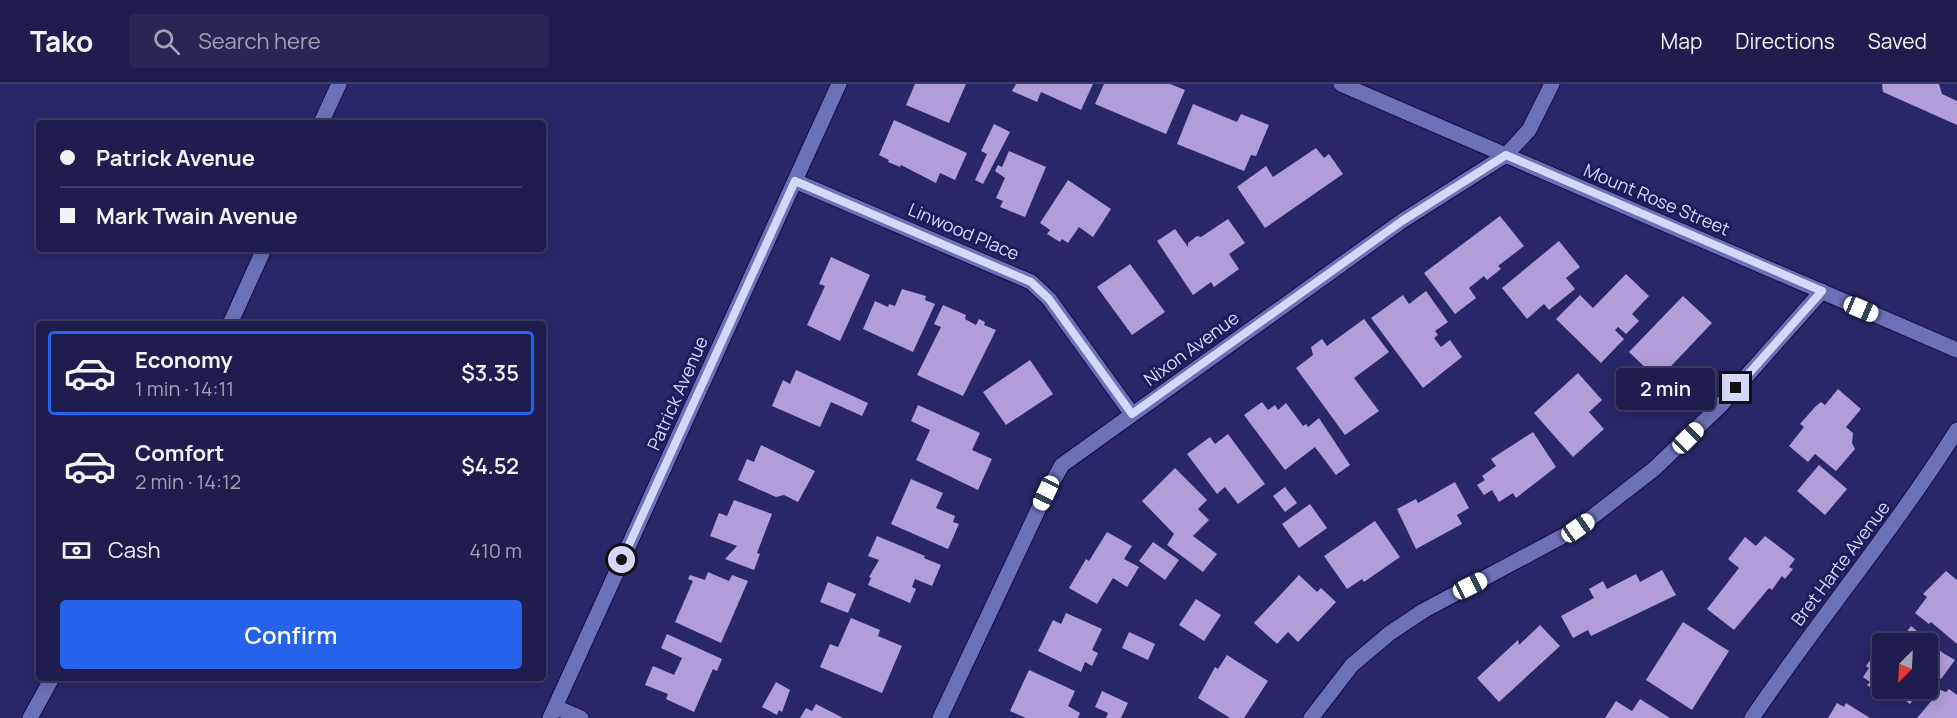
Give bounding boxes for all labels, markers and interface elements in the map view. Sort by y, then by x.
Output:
search box [129,14,549,68]
text: Tako [30,22,93,60]
icon: search [150,25,183,58]
text: Search here [198,26,321,56]
text: Map [1661,27,1702,55]
text: Directions [1735,27,1835,55]
text: Saved [1868,27,1927,55]
text: Patrick Avenue [96,143,255,173]
street label: Mount Rose Street [1580,157,1734,241]
street label: Linwood Place [905,197,1023,265]
text: Mark Twain Avenue [96,201,298,231]
car [1841,294,1881,324]
street label: Nixon Avenue [1139,305,1243,391]
street label: Patrick Avenue [641,332,713,454]
text: Economy [135,345,233,375]
icon: car [63,346,117,400]
text: $3.35 [461,358,519,388]
callout: 2 min [1616,367,1715,409]
route end [1722,374,1749,401]
text: 1 min · 14:11 [135,375,234,402]
text: 2 min [1640,375,1691,402]
car [1669,419,1707,457]
text: Comfort [135,438,224,468]
icon: car [63,439,117,493]
text: $4.52 [461,451,519,481]
text: 2 min · 14:12 [135,468,241,495]
car [1030,473,1062,513]
street label: Bret Harte Avenue [1785,496,1895,630]
car [1558,510,1598,546]
icon: cash [60,534,93,567]
text: Cash [108,535,161,565]
text: 410 m [469,537,522,564]
route start [608,546,635,573]
car [1450,570,1490,602]
button: Confirm [60,600,522,669]
north arrow [1872,633,1938,699]
map controls [1872,633,1938,699]

